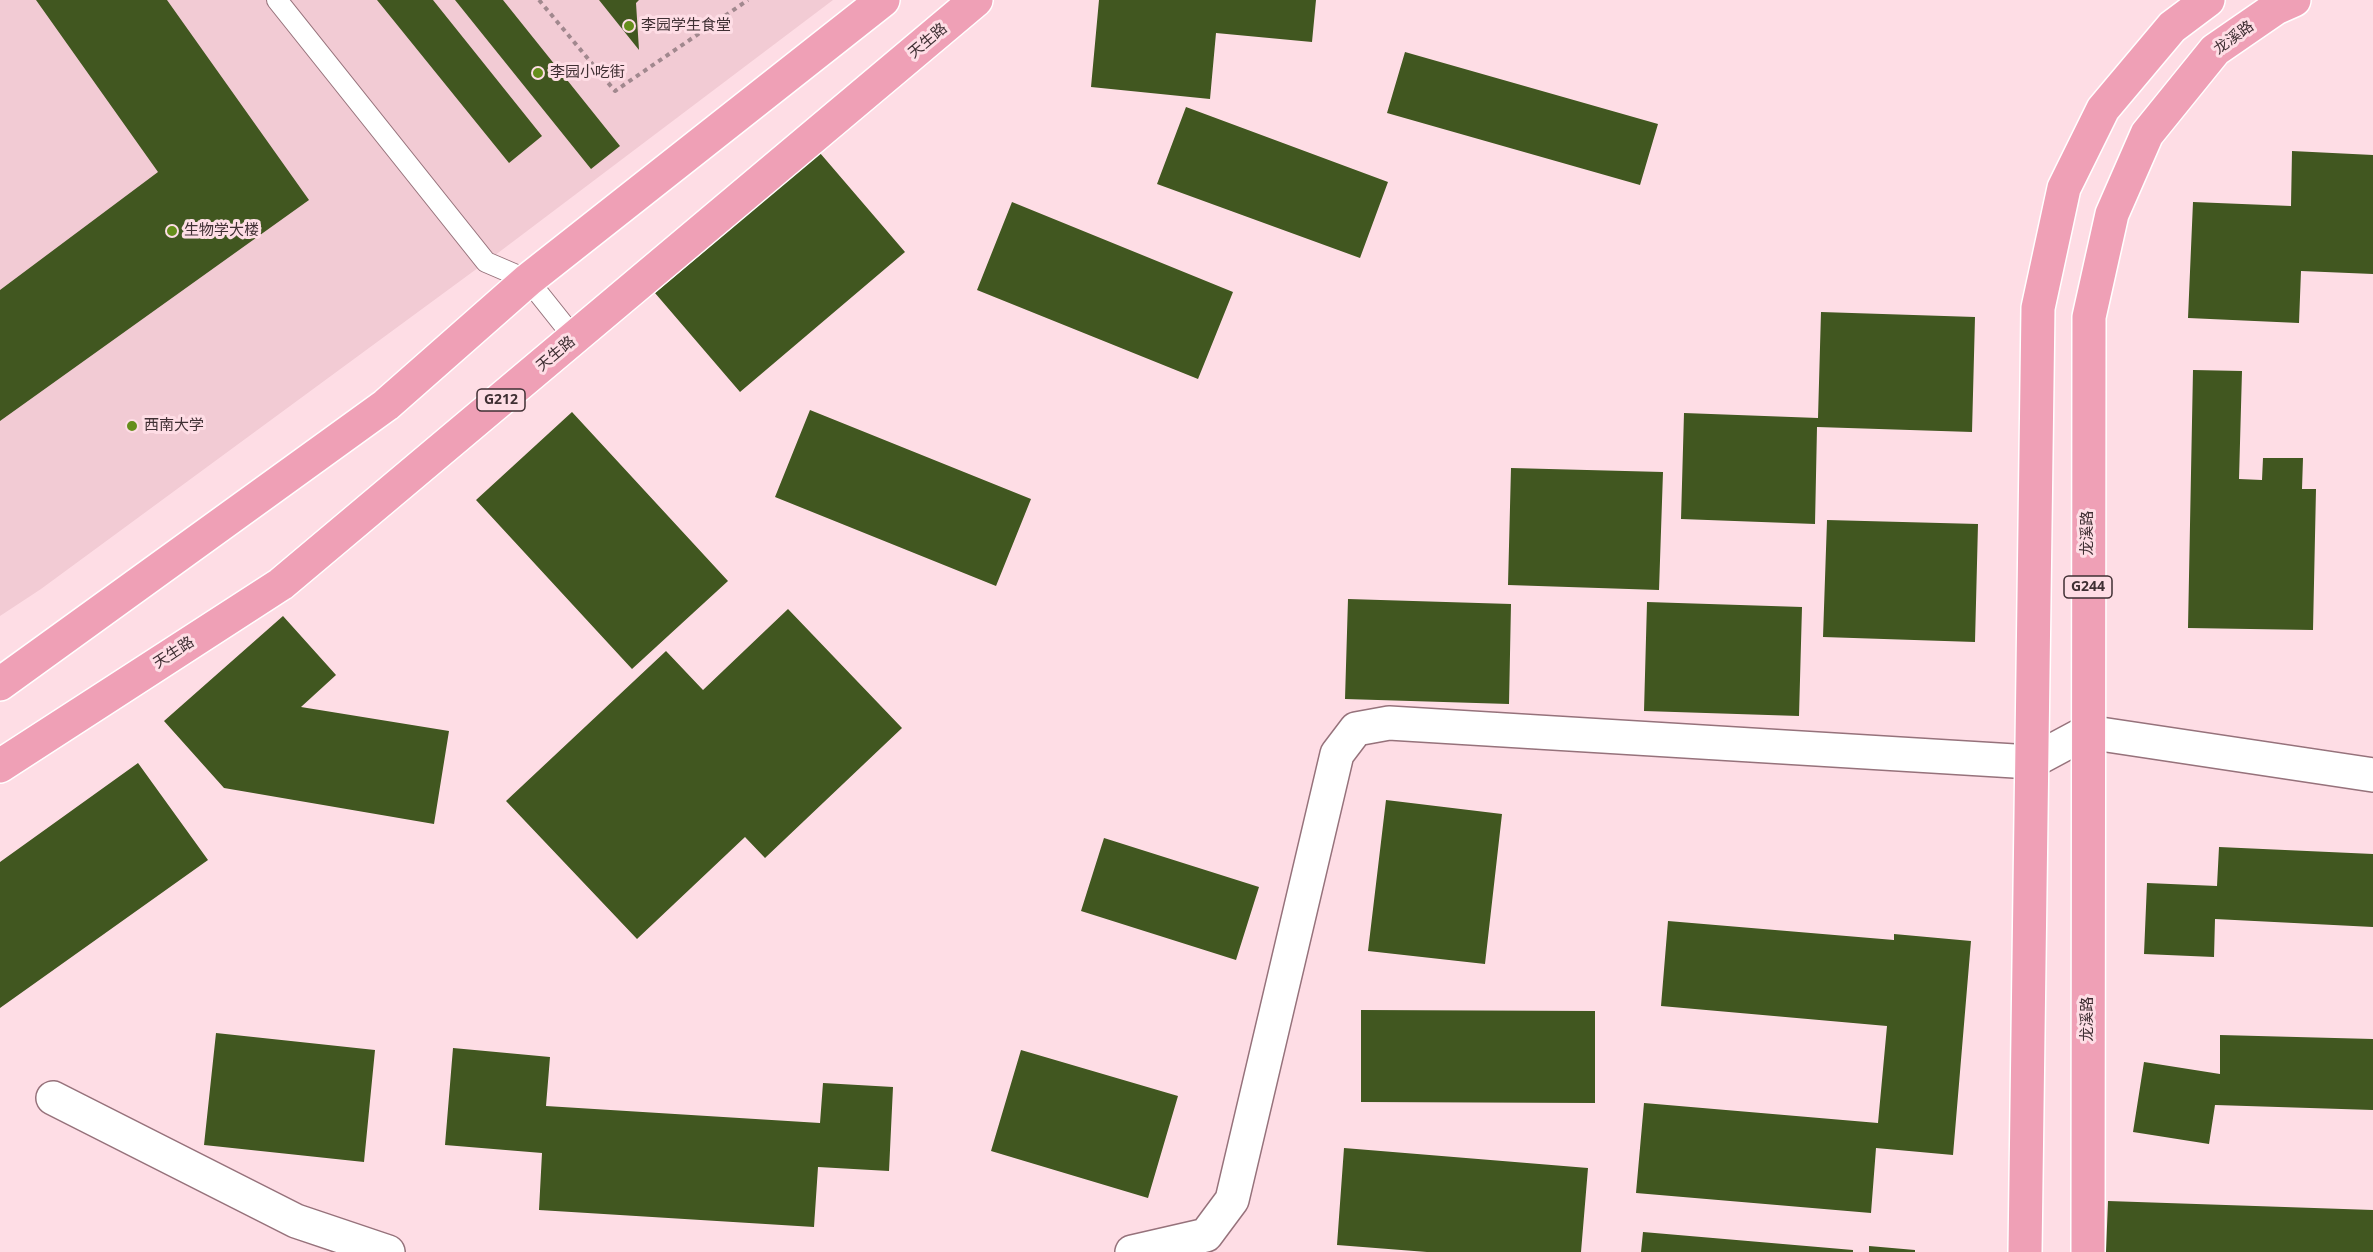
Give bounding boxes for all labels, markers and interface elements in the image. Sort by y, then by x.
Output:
place label: 李园学生食堂 [641,17,731,35]
street label: 龙溪路 [2211,17,2257,59]
marker: 李园学生食堂 [622,19,636,33]
street label: 天生路 [905,20,951,62]
place label: 李园小吃街 [550,64,625,82]
marker: 李园小吃街 [531,66,545,80]
place label: 生物学大楼 [184,222,259,240]
marker: 生物学大楼 [165,224,179,238]
street label: 天生路 [533,333,579,375]
road number: G212 [477,389,525,411]
place label: 西南大学 [144,417,204,435]
marker: 西南大学 [125,419,139,433]
street label: 龙溪路 [2079,511,2097,555]
road number: G244 [2064,576,2112,598]
street label: 天生路 [150,633,198,673]
street label: 龙溪路 [2079,997,2097,1041]

